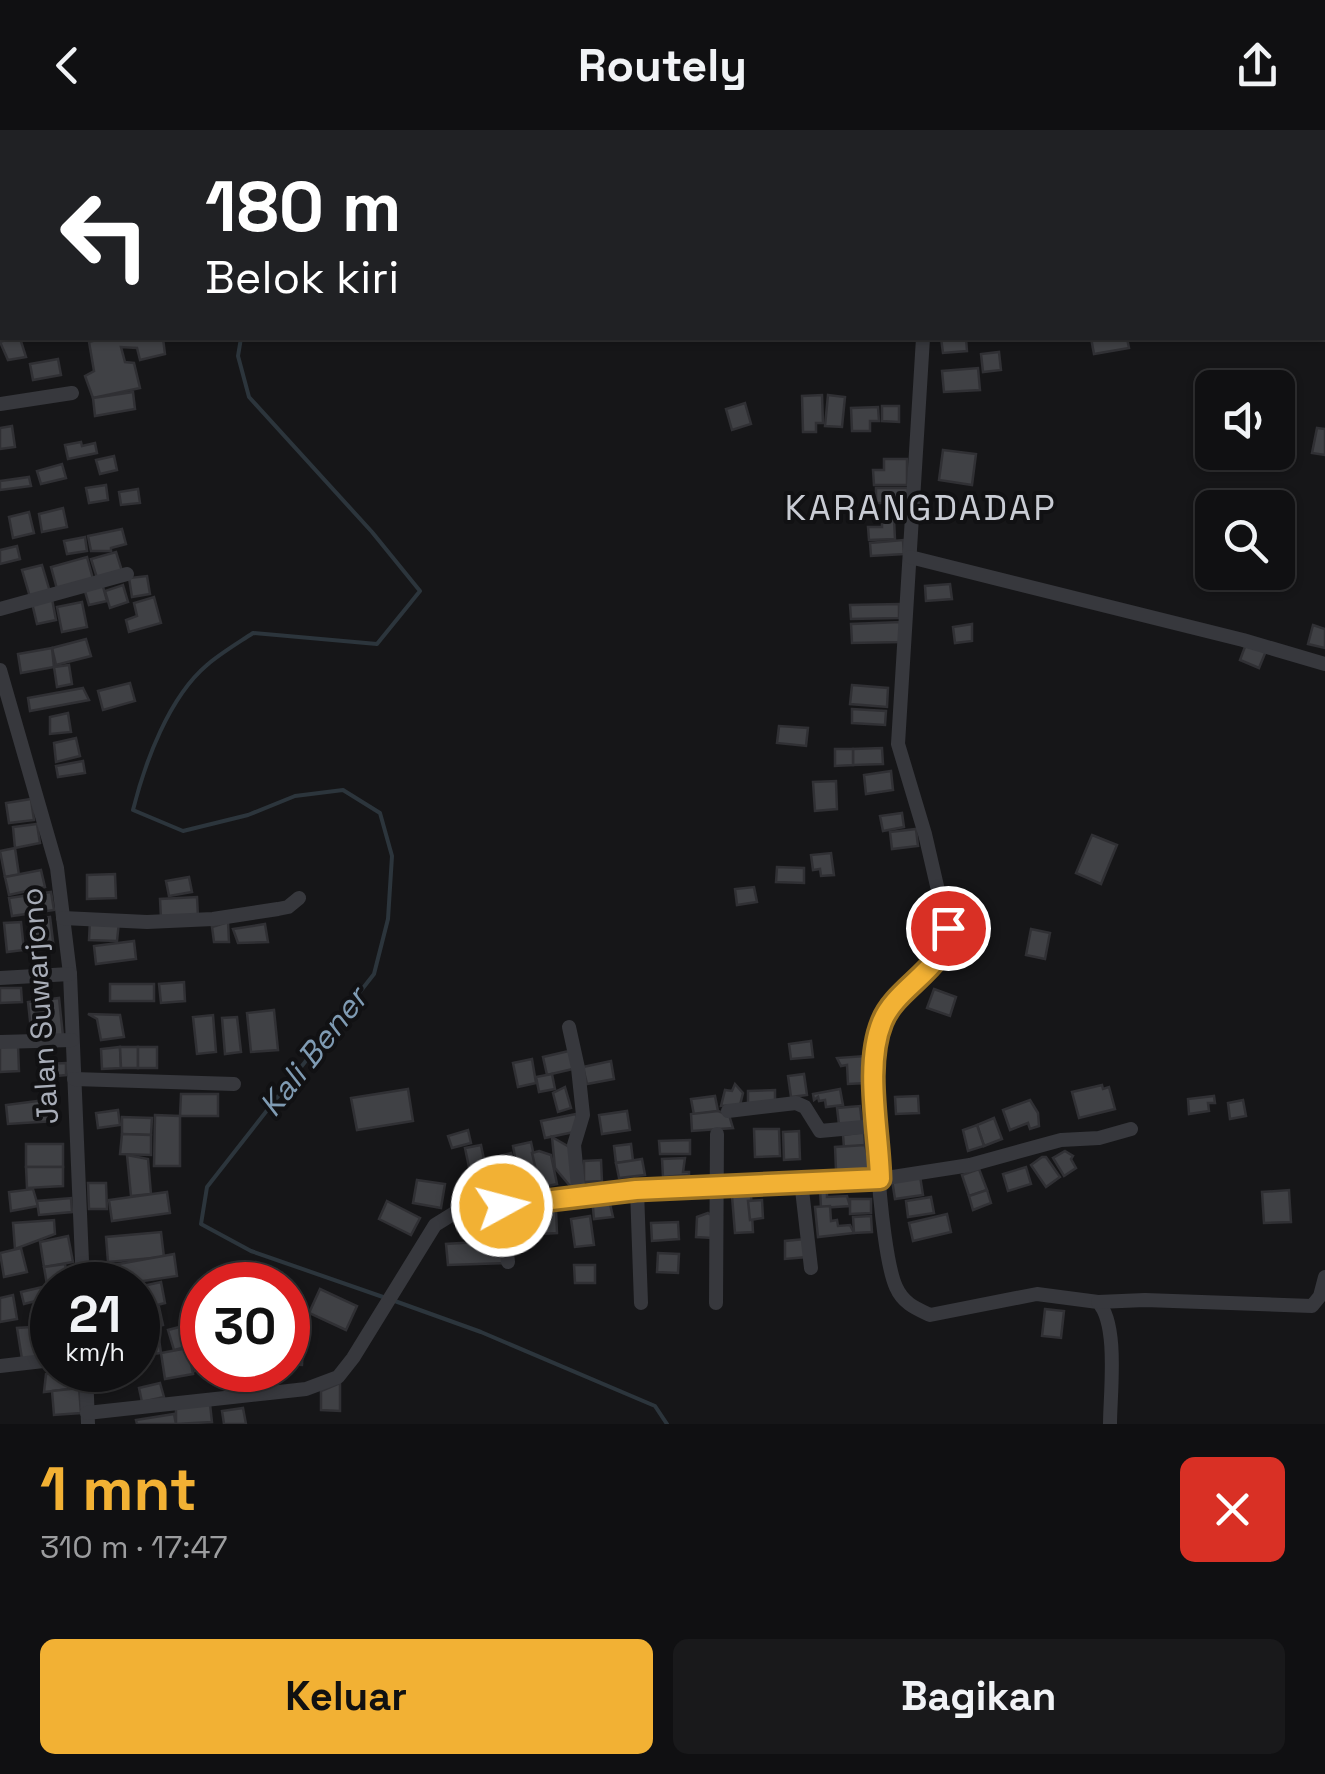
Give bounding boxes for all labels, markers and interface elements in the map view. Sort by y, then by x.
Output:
text: Routely [578,37,747,94]
icon: back [40,38,95,93]
icon: share [1230,38,1285,93]
text: 180 m [205,162,402,251]
icon: left [40,170,170,300]
text: Belok kiri [205,249,399,306]
map controls [1195,370,1295,590]
button: sound [1195,370,1295,470]
district label: KARANGDADAP [785,486,1057,530]
button: search [1195,490,1295,590]
street label: Jalan Suwarjono [12,886,67,1126]
pin [906,886,991,971]
icon: arrive [921,901,976,956]
water label: Kali Bener [250,977,378,1124]
position arrow [450,1154,554,1258]
speed limit sign: 30 [180,1262,310,1392]
text: 21 [69,1283,121,1347]
text: km/h [65,1336,125,1368]
text: 1 mnt [40,1451,197,1528]
button: close [1180,1457,1285,1562]
text: 310 m · 17:47 [40,1527,227,1567]
button: Keluar [40,1639,653,1754]
button: Bagikan [673,1639,1285,1754]

